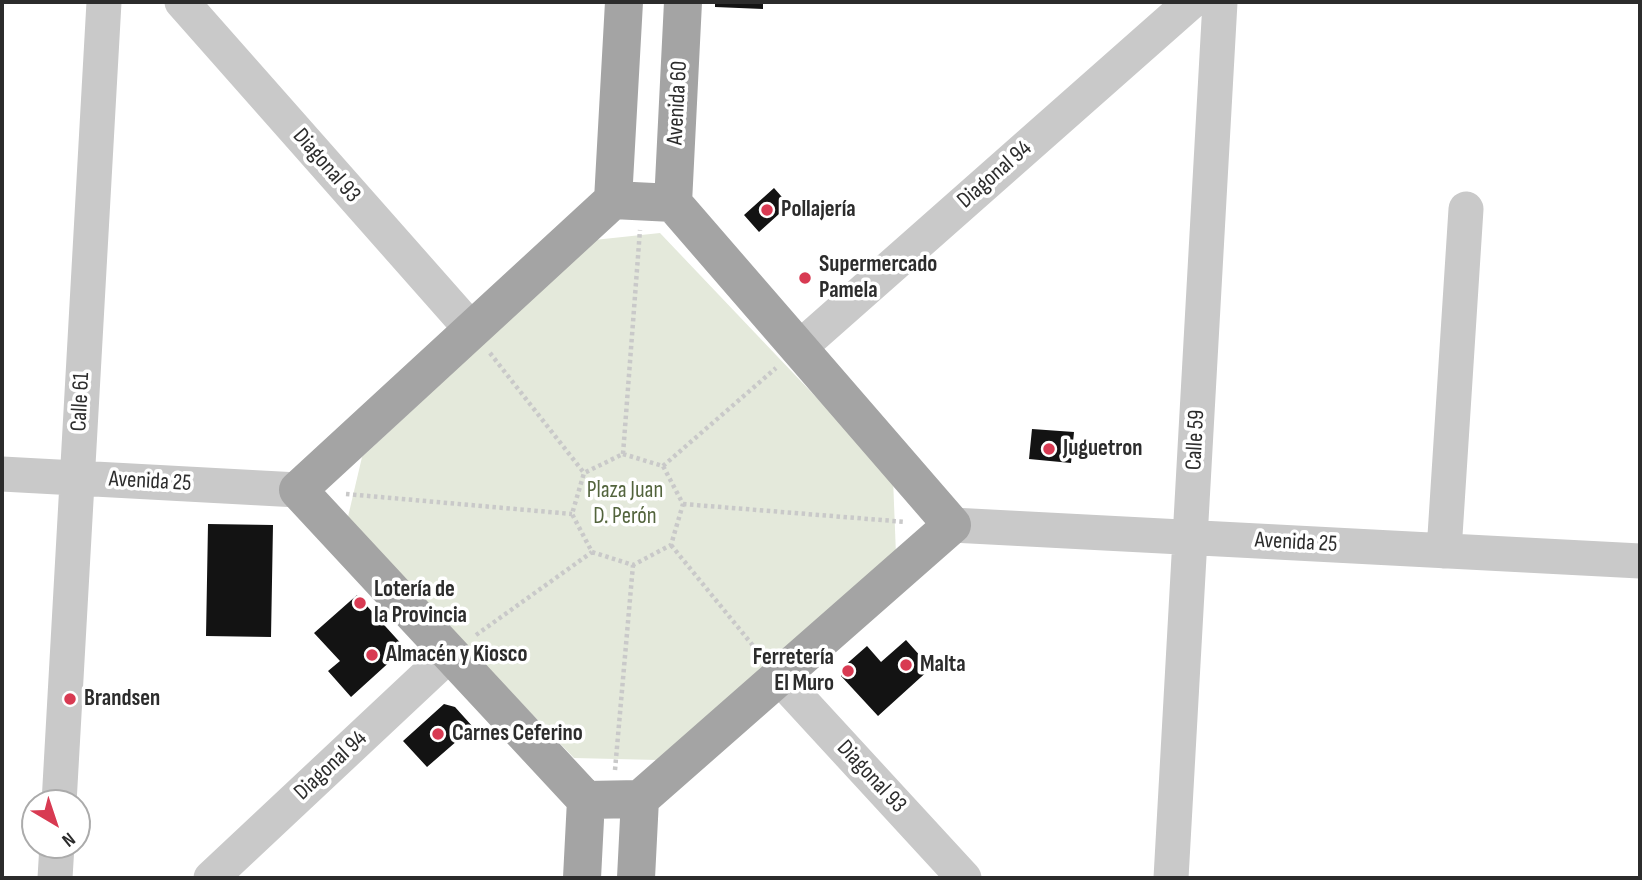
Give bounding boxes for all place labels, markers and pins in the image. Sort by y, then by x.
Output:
place label: Pollajería [781,196,856,224]
marker: Pollajería [759,202,775,218]
place label: Supermercado Pamela [819,251,937,305]
marker: Supermercado Pamela [797,270,813,286]
place label: Juguetron [1063,435,1142,463]
marker: Juguetron [1041,441,1057,457]
place label: Lotería de la Provincia [374,576,467,630]
marker: Lotería de la Provincia [352,595,368,611]
place label: Almacén y Kiosco [386,641,527,669]
place label: Ferretería El Muro [753,644,834,698]
marker: Almacén y Kiosco [364,647,380,663]
place label: Malta [920,651,966,679]
marker: Malta [898,657,914,673]
marker: Ferretería El Muro [840,663,856,679]
place label: Brandsen [84,685,160,713]
marker: Brandsen [62,691,78,707]
place label: Carnes Ceferino [452,720,583,748]
marker: Carnes Ceferino [430,726,446,742]

